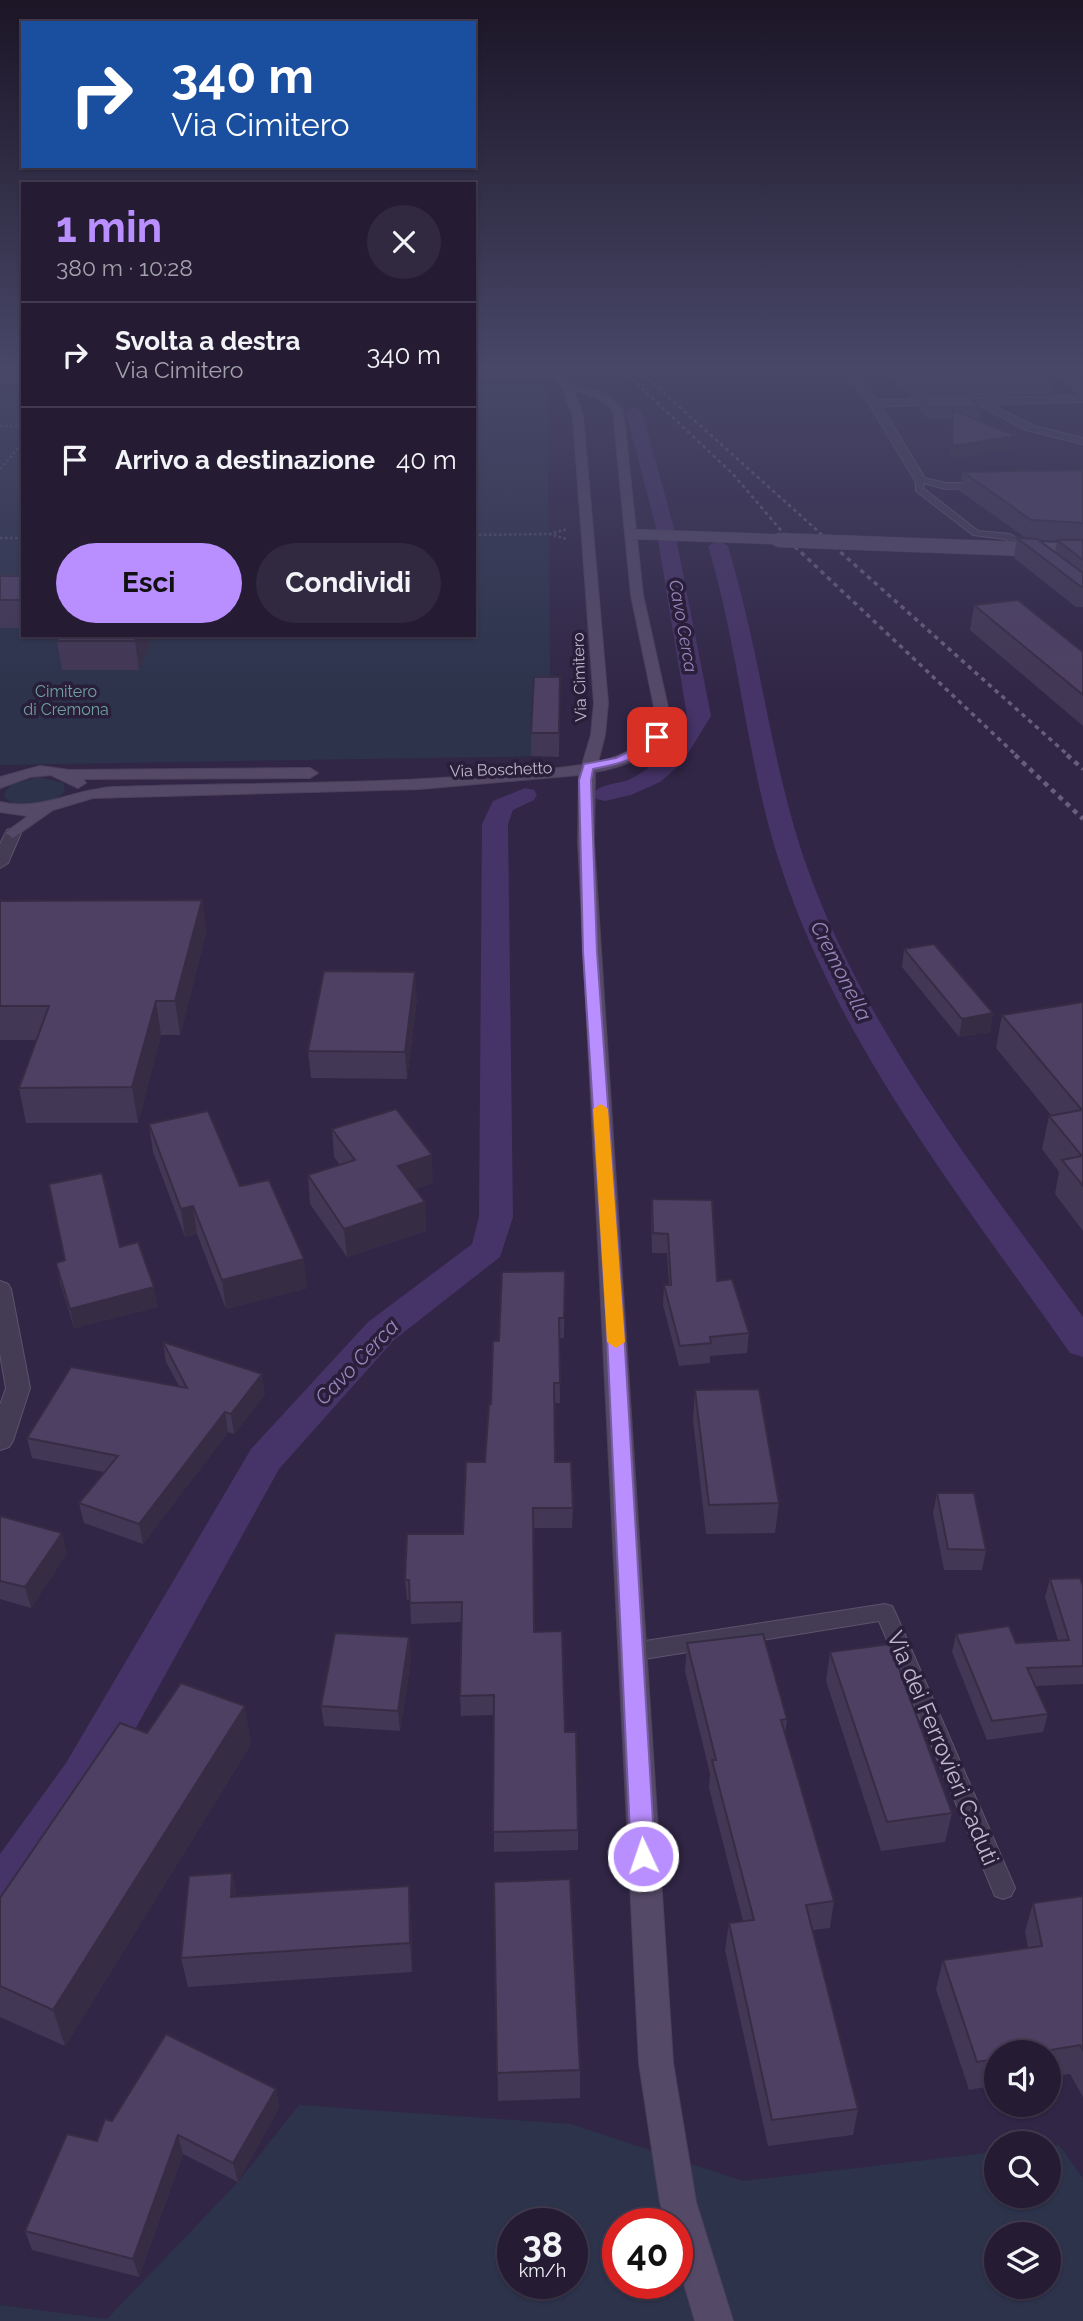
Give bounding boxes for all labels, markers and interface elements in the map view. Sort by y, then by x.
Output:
text: 340 m [171,47,314,104]
icon: right [56,49,147,140]
text: Via Cimitero [171,106,350,143]
text: 1 min [56,203,162,252]
button: close [367,205,441,279]
text: 380 m · 10:28 [56,254,193,281]
text: Svolta a destra [115,326,301,356]
icon: right [56,336,94,374]
text: 340 m [366,340,441,370]
text: Via Cimitero [115,356,243,383]
icon: arrive [56,441,94,479]
text: Arrivo a destinazione [115,445,375,475]
text: 40 m [396,445,457,475]
button: Esci [56,543,242,623]
button: Condividi [256,543,441,623]
water label: Cavo Cerca [665,578,702,674]
street label: Via Cimitero [568,632,591,722]
park label: Cimitero di Cremona [23,682,109,719]
pin [627,707,687,767]
icon: arrive [638,718,676,756]
street label: Via Boschetto [449,758,553,781]
water label: Cremonella [806,917,877,1025]
water label: Cavo Cerca [310,1314,404,1410]
street label: Via dei Ferrovieri Caduti [882,1627,1005,1869]
position arrow [606,1819,680,1893]
map controls [984,2040,1061,2299]
button: sound [984,2040,1061,2117]
button: search [984,2131,1061,2208]
speed limit sign: 40 [602,2208,693,2299]
button: layers [984,2222,1061,2299]
text: 38 [522,2224,563,2265]
text: km/h [519,2260,566,2281]

